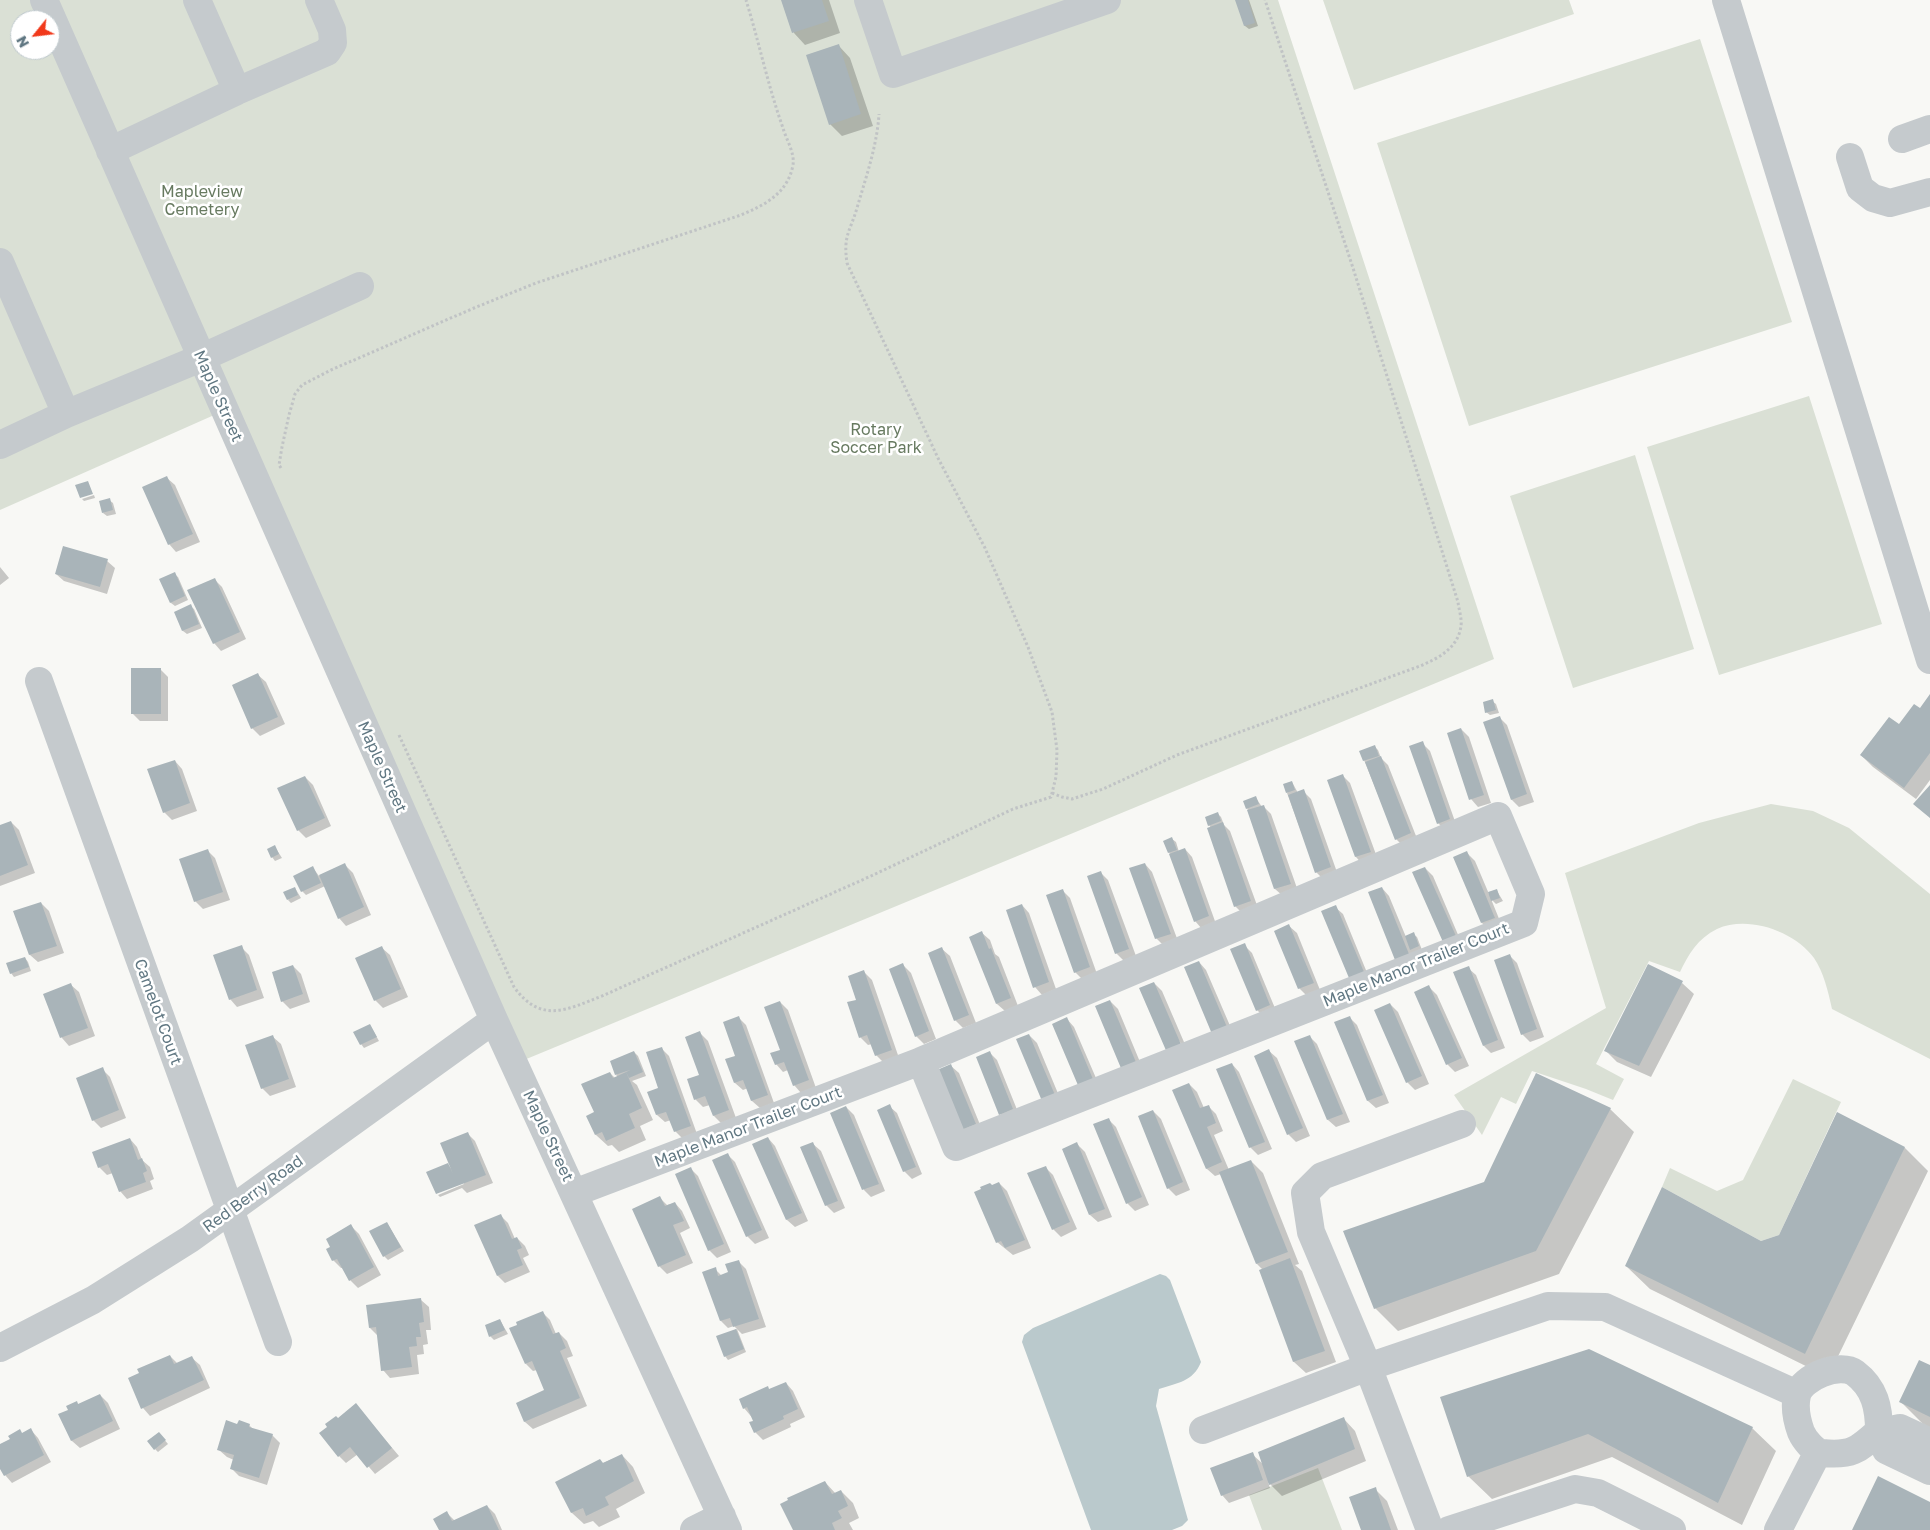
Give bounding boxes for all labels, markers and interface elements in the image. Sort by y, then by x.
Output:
north arrow [10,10,60,60]
text: N [12,33,32,51]
park label: Mapleview Cemetery [161,182,243,220]
street label: Maple Street [189,347,247,445]
park label: Rotary Soccer Park [830,420,922,458]
street label: Maple Street [353,718,411,816]
street label: Maple Manor Trailer Court [1320,919,1512,1011]
street label: Camelot Court [130,956,186,1068]
street label: Maple Manor Trailer Court [652,1082,844,1172]
street label: Maple Street [519,1087,577,1185]
street label: Red Berry Road [199,1151,307,1237]

